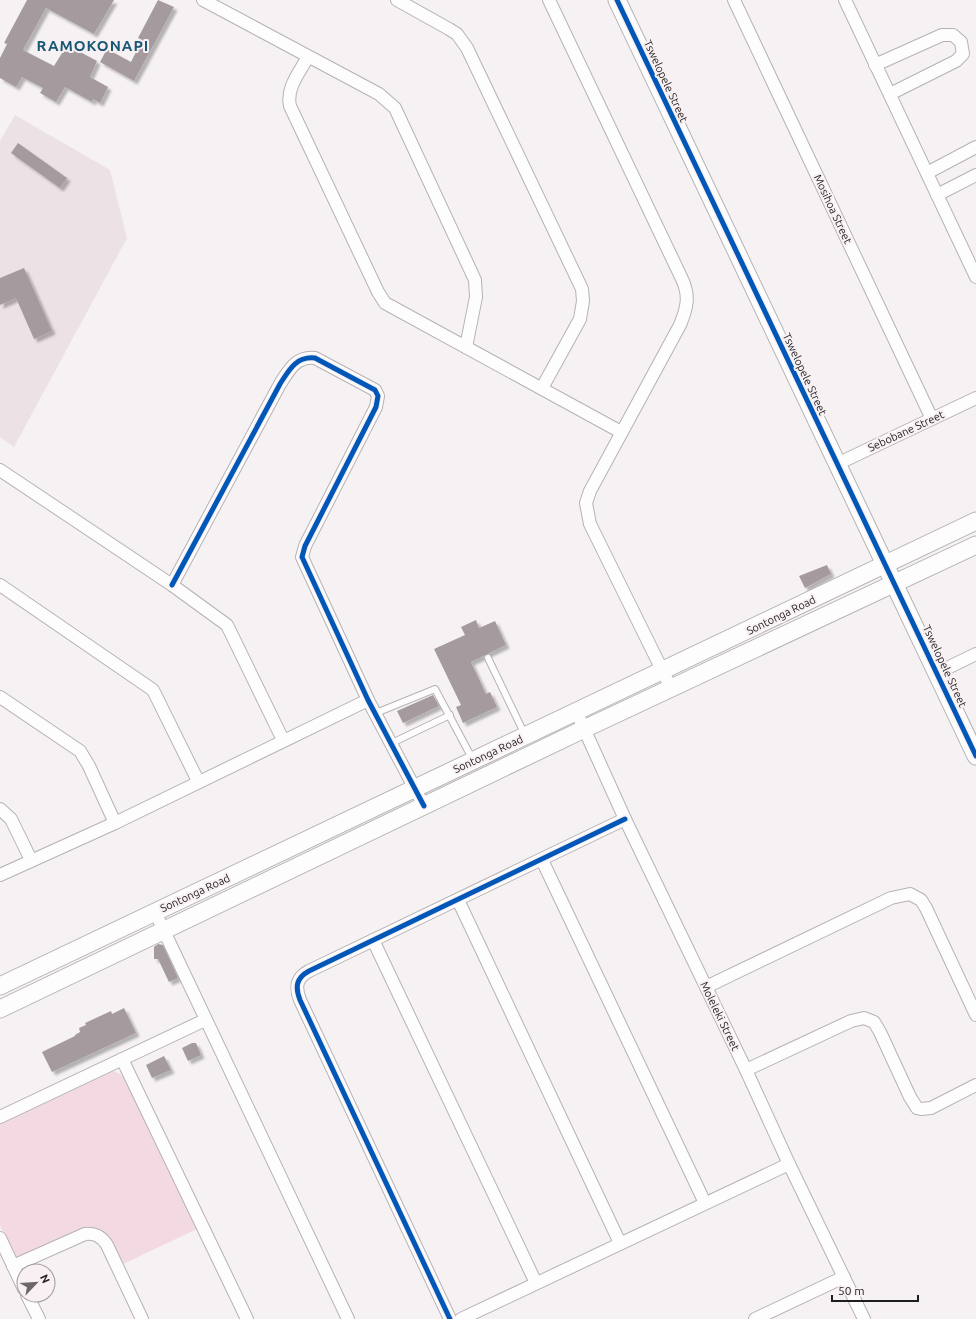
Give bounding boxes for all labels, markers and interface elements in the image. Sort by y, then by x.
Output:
district label: RAMOKONAPI [37,37,149,54]
street label: Tswelopele Street [642,38,691,125]
street label: Mosihoa Street [812,172,855,246]
street label: Tswelopele Street [781,331,830,418]
street label: Sebobane Street [866,408,946,454]
street label: Sontonga Road [745,593,817,637]
street label: Tswelopele Street [921,623,970,710]
street label: Sontonga Road [451,733,525,775]
street label: Sontonga Road [158,872,232,914]
street label: Moleleki Street [698,979,742,1053]
north arrow [16,1263,56,1303]
text: N [38,1273,52,1285]
scale bar [832,1277,918,1303]
text: 50 m [838,1284,865,1297]

